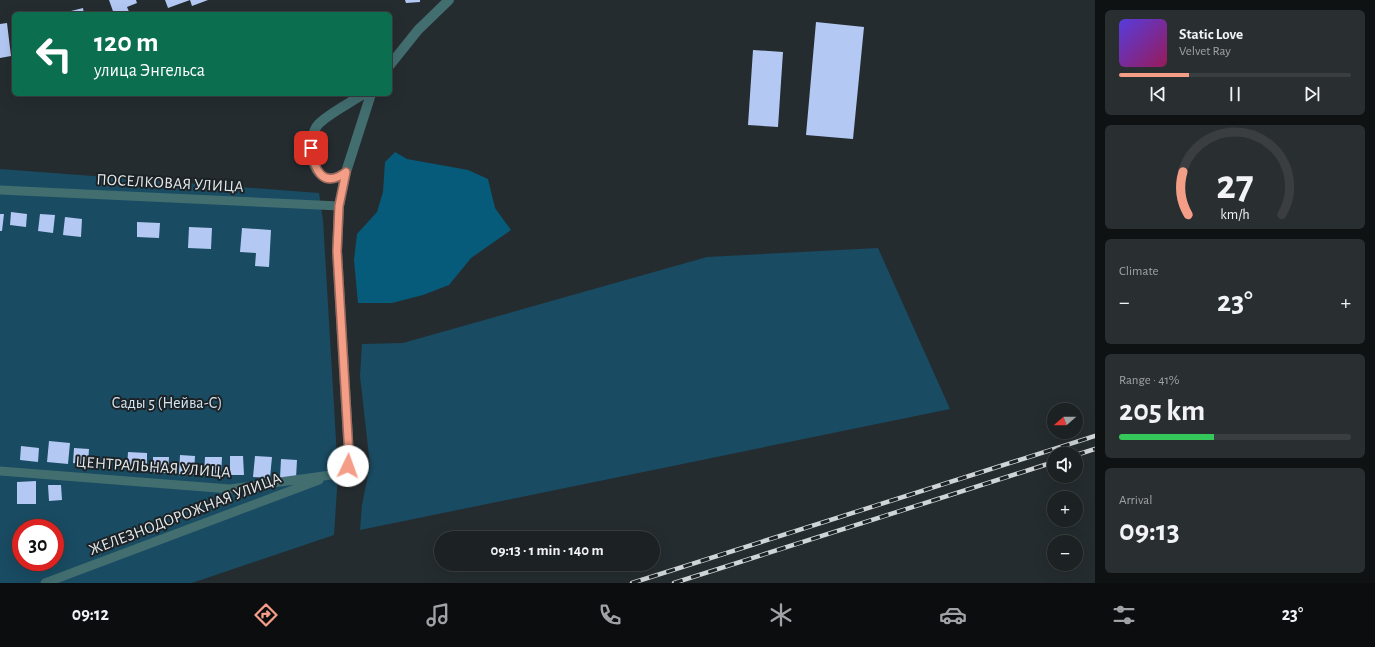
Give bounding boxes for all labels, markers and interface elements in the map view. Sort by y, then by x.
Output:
text: Static Love [1179,27,1243,42]
icon: left [28,28,80,80]
text: 120 m [94,29,159,57]
text: Velvet Ray [1179,45,1231,58]
text: улица Энгельса [94,62,205,80]
icon: previous [1147,83,1169,105]
icon: pause [1224,83,1246,105]
icon: next [1301,83,1323,105]
pin [294,131,328,165]
icon: arrive [300,137,322,159]
text: 27 [1216,165,1254,206]
street label: ПОСЕЛКОВАЯ УЛИЦА [96,171,245,195]
text: km/h [1220,207,1250,221]
text: Climate [1119,265,1158,278]
text: 23° [1217,287,1253,317]
text: − [1119,291,1130,313]
text: + [1340,291,1351,313]
text: Range · 41% [1119,374,1180,387]
park label: Сады 5 (Нейва-С) [112,395,222,411]
text: 205 km [1119,396,1205,426]
north arrow [1047,403,1083,439]
map controls [1047,403,1083,571]
position arrow [327,445,369,487]
button: sound [1047,447,1083,483]
street label: ЦЕНТРАЛЬНАЯ УЛИЦА [75,454,232,480]
street label: ЖЕЛЕЗНОДОРОЖНАЯ УЛИЦА [87,470,284,558]
button: + [1047,491,1083,527]
text: Arrival [1119,494,1152,507]
text: 09:13 [1119,516,1180,546]
speed limit sign: 30 [12,519,64,571]
button: − [1047,535,1083,571]
text: 09:13 · 1 min · 140 m [490,543,604,558]
icon: directions [252,601,280,629]
icon: music [424,601,452,629]
icon: phone [596,601,624,629]
icon: climate [767,601,795,629]
icon: car [939,601,967,629]
icon: filters [1110,601,1138,629]
text: 09:12 [72,606,109,624]
text: 23° [1282,606,1303,624]

